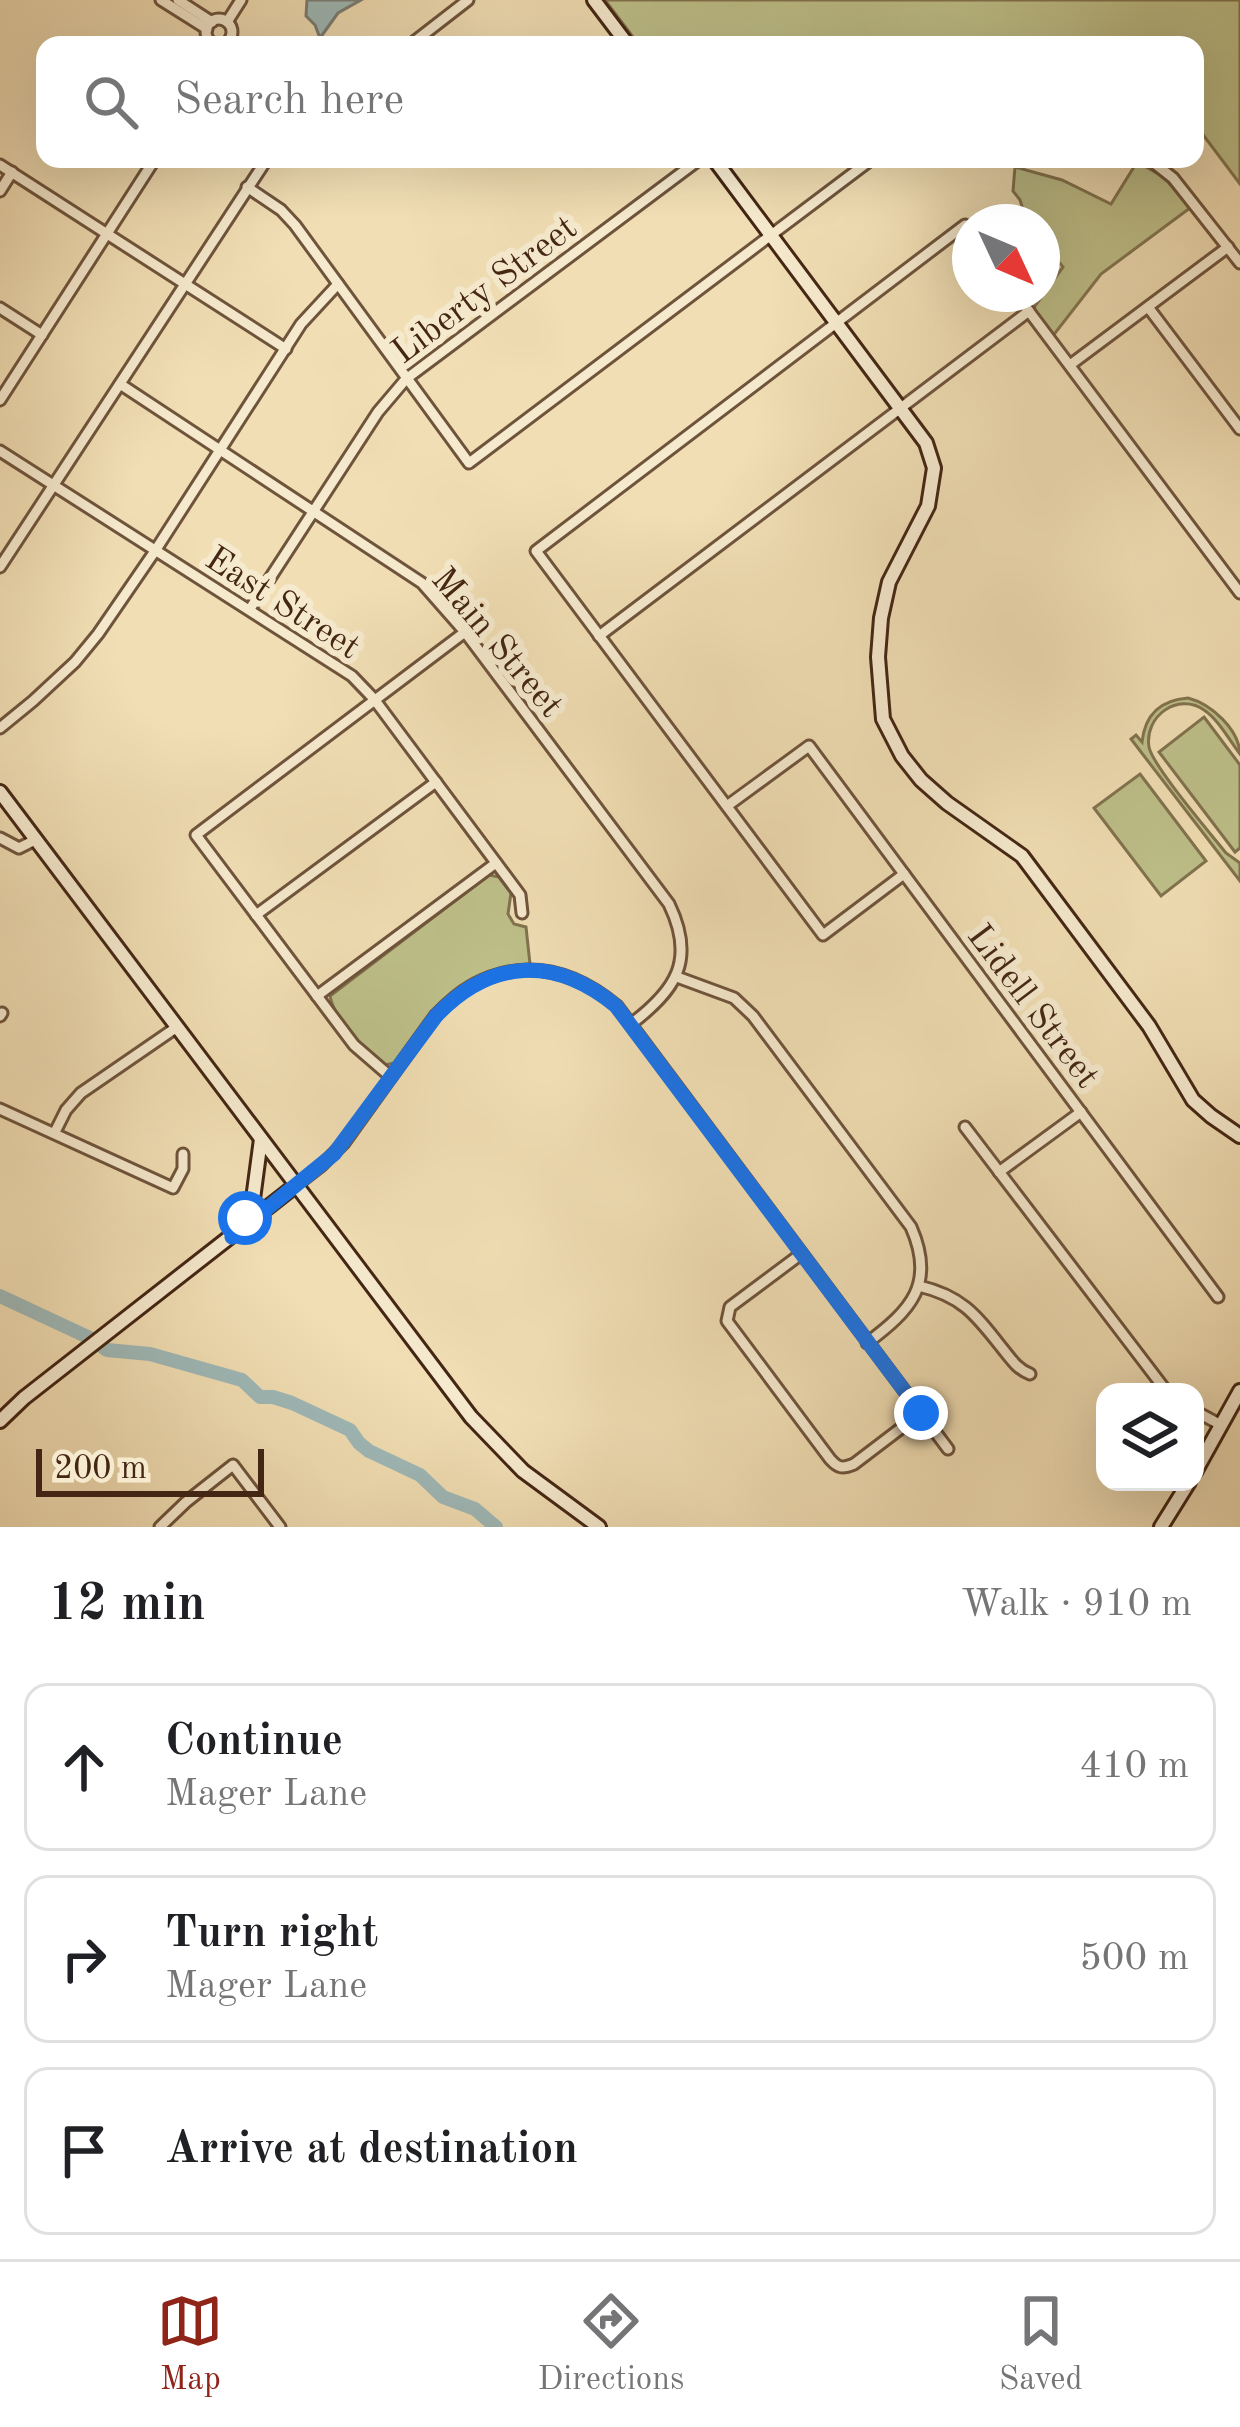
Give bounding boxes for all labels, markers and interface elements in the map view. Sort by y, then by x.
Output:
search box [36,36,1204,168]
icon: search [78,69,144,135]
text: Search here [174,79,404,124]
north arrow [952,204,1060,312]
street label: Liberty Street [386,210,584,372]
street label: East Street [198,541,366,667]
street label: Main Street [423,562,568,725]
street label: Lidell Street [959,919,1105,1096]
route start [218,1191,272,1245]
map controls [1096,1383,1204,1491]
button: layers [1096,1383,1204,1491]
route end [894,1386,948,1440]
scale bar [36,1443,264,1496]
text: 200 m [54,1453,147,1486]
text: 12 min [48,1580,206,1631]
text: Walk · 910 m [961,1585,1192,1624]
text: Continue [165,1720,343,1765]
icon: ahead [51,1734,117,1800]
text: 410 m [1079,1747,1189,1786]
text: Mager Lane [165,1775,367,1814]
text: Turn right [165,1912,378,1957]
icon: right [51,1926,117,1992]
text: 500 m [1079,1939,1189,1978]
text: Mager Lane [165,1967,367,2006]
icon: arrive [51,2118,117,2184]
text: Arrive at destination [165,2128,578,2173]
tab: Map [157,2288,223,2401]
tab: Directions [538,2288,684,2401]
tab: Saved [999,2288,1083,2401]

